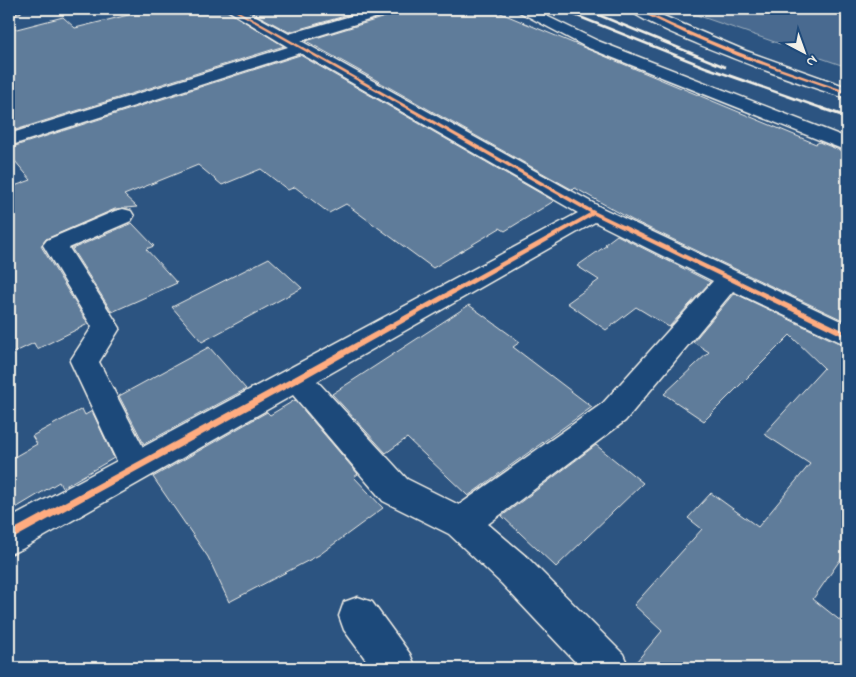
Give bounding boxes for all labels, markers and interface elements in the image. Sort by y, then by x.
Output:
north arrow [778,28,828,78]
text: N [801,50,822,72]

